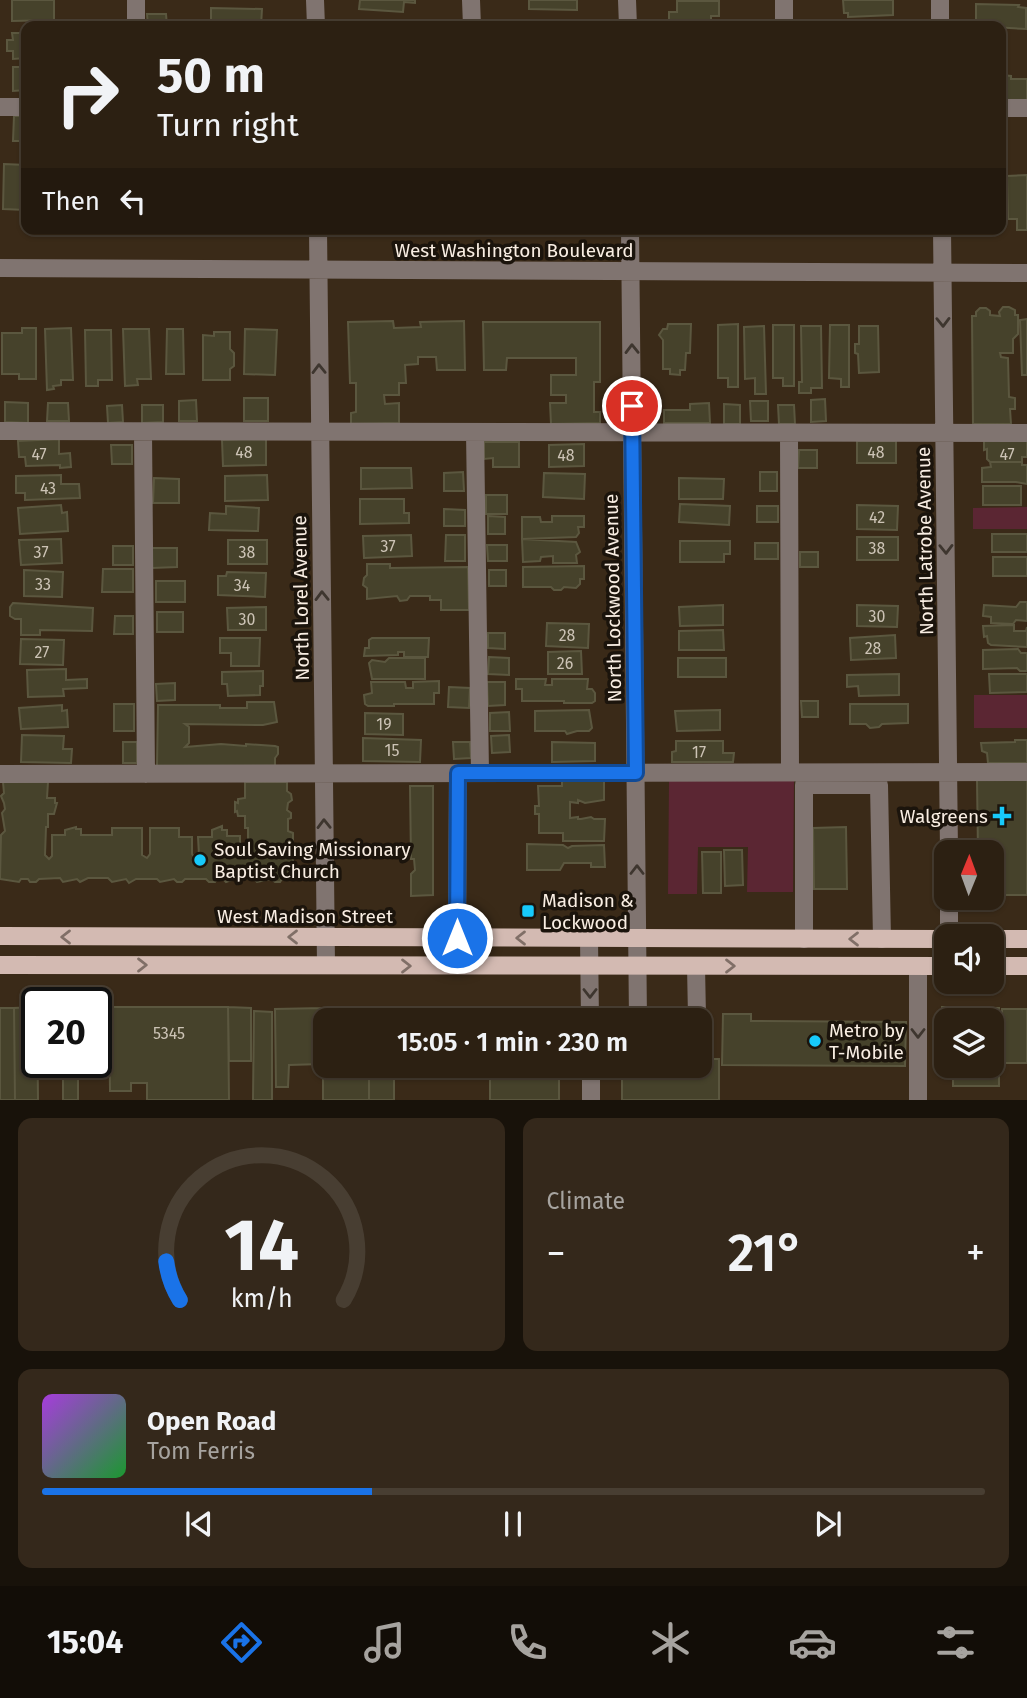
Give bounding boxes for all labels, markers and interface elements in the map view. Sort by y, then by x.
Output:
text: 50 m [157,46,265,105]
icon: right [42,49,133,140]
text: Turn right [157,106,299,144]
icon: left [114,182,152,220]
text: Then [42,186,100,217]
street label: West Washington Boulevard [394,239,634,262]
one-way arrow [935,317,951,328]
one-way arrow [624,343,640,354]
one-way arrow [311,363,327,374]
pin [602,376,662,436]
icon: arrive [613,387,651,425]
house number: 48 [235,443,253,462]
house number: 48 [867,443,885,462]
house number: 47 [31,445,47,464]
house number: 47 [999,445,1015,464]
house number: 48 [557,446,575,465]
street label: North Latrobe Avenue [912,447,938,635]
house number: 43 [40,479,56,498]
street label: North Lockwood Avenue [600,494,626,702]
house number: 42 [869,508,885,527]
street label: North Lorel Avenue [288,515,314,681]
house number: 37 [380,537,396,556]
house number: 38 [869,539,886,558]
house number: 37 [33,543,49,562]
house number: 38 [239,543,256,562]
one-way arrow [938,544,953,555]
house number: 33 [35,575,51,594]
house number: 34 [234,576,251,595]
one-way arrow [314,591,329,602]
house number: 30 [869,607,886,626]
house number: 30 [239,610,256,629]
house number: 28 [559,626,576,645]
house number: 28 [865,639,882,658]
house number: 27 [35,643,49,662]
house number: 26 [557,654,573,673]
house number: 19 [376,715,392,734]
house number: 15 [385,741,399,760]
house number: 17 [692,743,706,762]
place label: Walgreens [900,805,988,828]
marker: Walgreens [994,808,1010,824]
one-way arrow [316,818,332,828]
place label: Soul Saving Missionary Baptist Church [214,838,411,883]
north arrow [934,840,1004,910]
map controls [934,840,1004,1078]
marker: Soul Saving Missionary Baptist Church [192,852,208,868]
one-way arrow [629,865,645,875]
place label: Madison & Lockwood [542,889,634,934]
position arrow [420,901,494,975]
marker: Madison & Lockwood [520,903,536,919]
street label: West Madison Street [217,905,393,928]
button: sound [934,924,1004,994]
one-way arrow [60,929,71,945]
one-way arrow [288,929,298,945]
one-way arrow [515,930,526,946]
one-way arrow [848,931,859,947]
one-way arrow [137,957,147,973]
one-way arrow [401,958,412,973]
one-way arrow [725,958,736,974]
speed limit sign: 20 [21,987,112,1078]
one-way arrow [582,988,598,999]
button: layers [934,1008,1004,1078]
place label: Metro by T-Mobile [829,1019,905,1064]
house number: 5345 [153,1024,185,1043]
text: 15:05 · 1 min · 230 m [397,1027,628,1058]
one-way arrow [910,1028,926,1039]
marker: Metro by T-Mobile [807,1033,823,1049]
text: Climate [547,1187,625,1215]
text: 14 [224,1203,299,1290]
text: 21° [728,1222,804,1285]
text: − [547,1230,566,1276]
text: + [966,1230,985,1276]
text: km/h [230,1284,292,1314]
text: Open Road [147,1406,276,1437]
text: Tom Ferris [147,1437,255,1465]
icon: previous [180,1505,218,1543]
icon: pause [494,1505,532,1543]
icon: next [809,1505,847,1543]
icon: directions [217,1618,266,1667]
icon: music [360,1618,409,1667]
icon: phone [503,1618,552,1667]
icon: climate [646,1618,695,1667]
icon: car [788,1618,837,1667]
icon: filters [931,1618,980,1667]
text: 15:04 [47,1623,123,1661]

